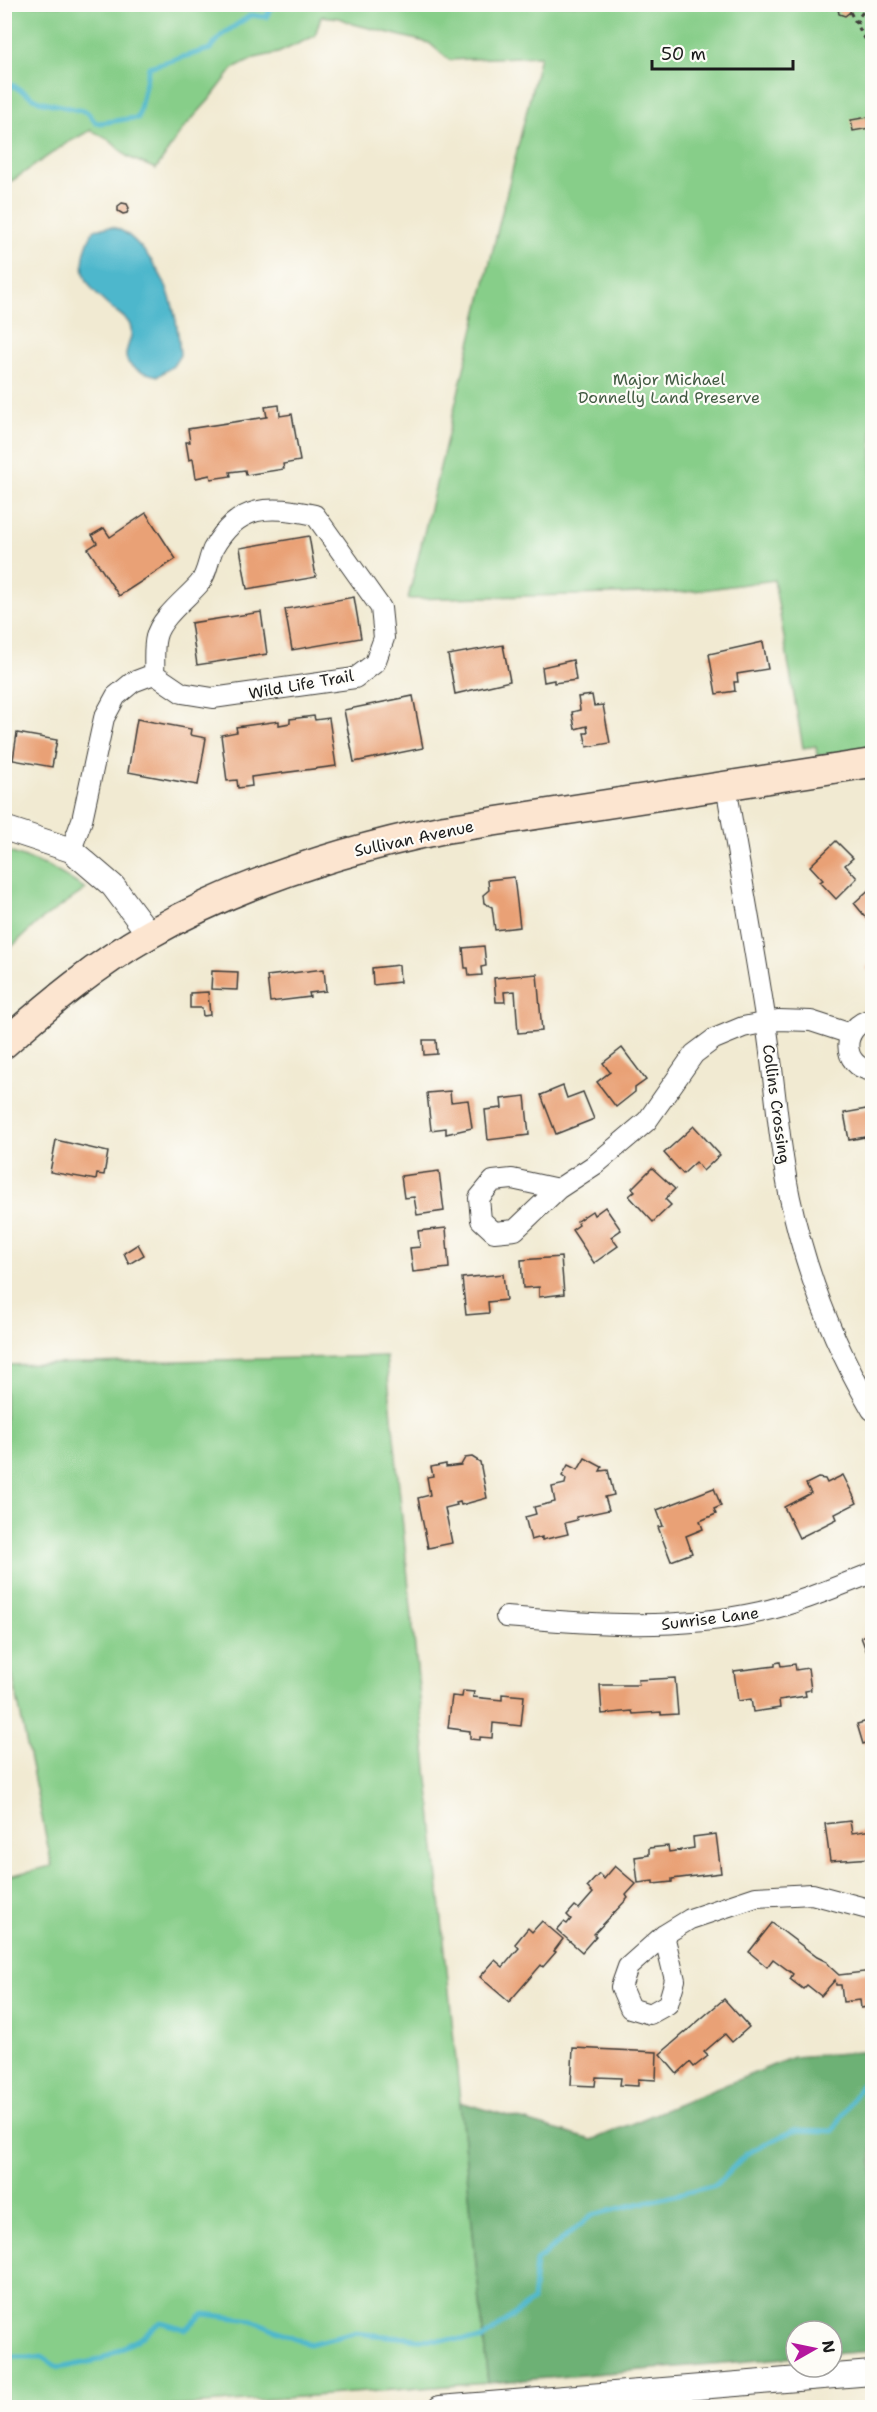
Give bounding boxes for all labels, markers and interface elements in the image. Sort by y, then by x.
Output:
scale bar [652,33,793,71]
text: 50 m [661,42,706,66]
park label: Major Michael Donnelly Land Preserve [578,369,760,408]
street label: Wild Life Trail [247,665,355,704]
street label: Sullivan Avenue [352,816,476,861]
street label: Collins Crossing [758,1043,795,1165]
street label: Sunrise Lane [660,1602,760,1635]
north arrow [784,2319,844,2379]
text: N [817,2339,840,2355]

